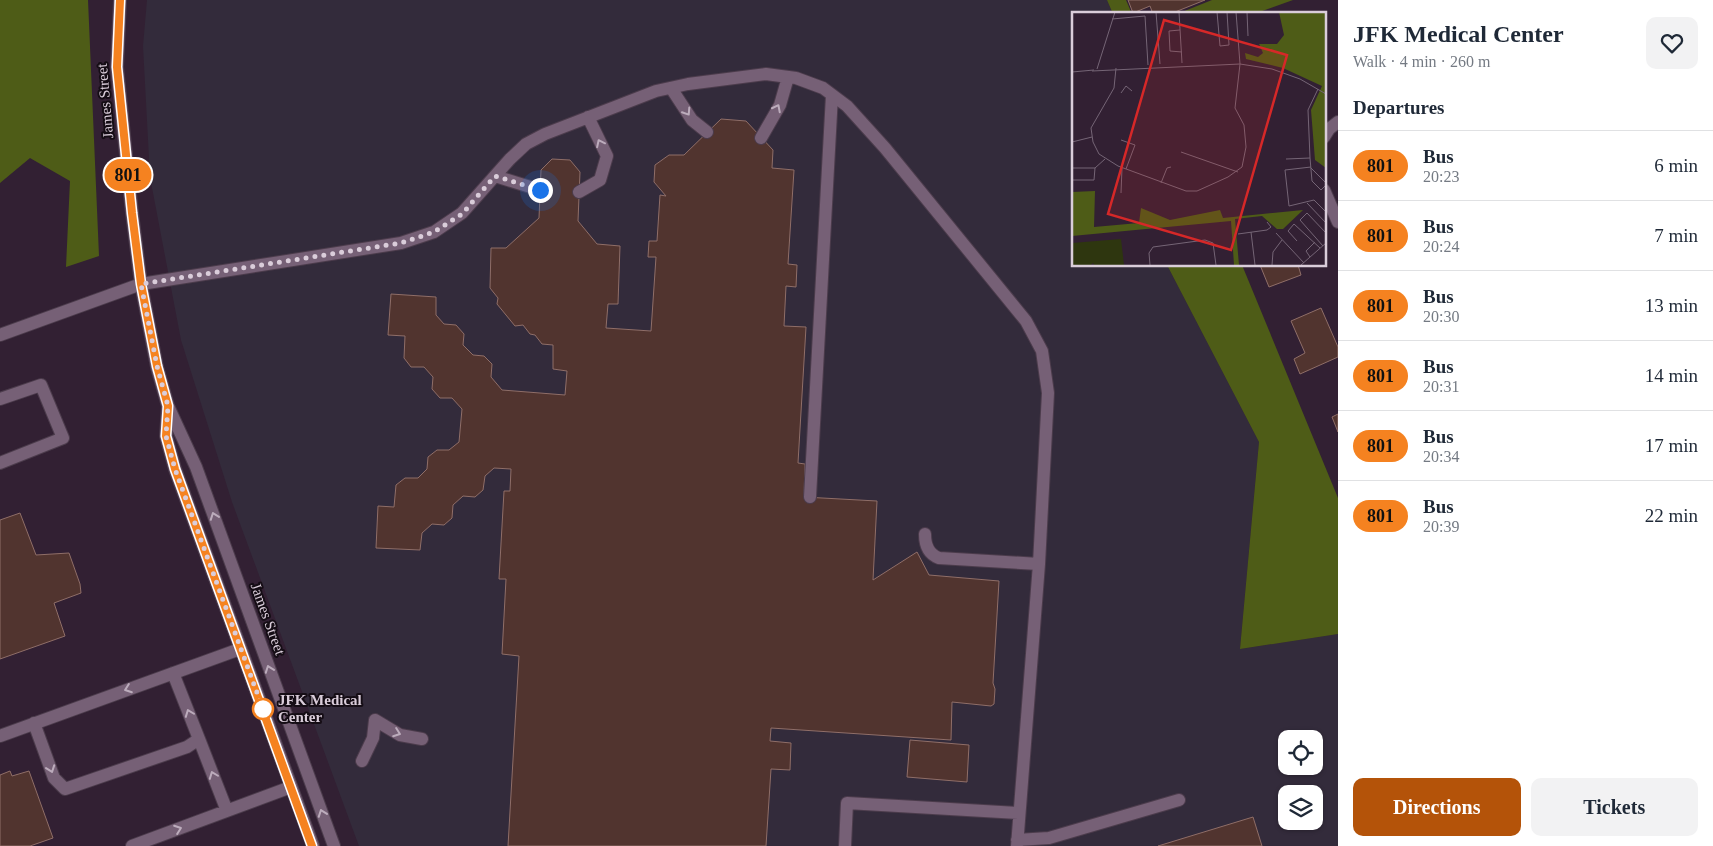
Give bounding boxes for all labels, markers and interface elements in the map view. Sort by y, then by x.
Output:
inset map [1072,12,1326,266]
button: heart [1646,17,1698,69]
text: JFK Medical Center [1353,21,1564,47]
text: Walk · 4 min · 260 m [1353,53,1490,70]
street label: James Street [94,62,116,139]
text: Departures [1353,97,1444,118]
one-way arrow [771,105,781,114]
one-way arrow [681,106,690,116]
one-way arrow [596,139,607,148]
text: Bus [1423,146,1454,167]
text: 6 min [1654,155,1698,176]
text: 801 [1367,156,1394,176]
line badge: 801 [99,159,157,191]
text: 801 [115,165,142,185]
text: 20:23 [1423,168,1459,185]
your location [528,178,553,203]
text: Bus [1423,216,1454,237]
text: 7 min [1654,225,1698,246]
text: 801 [1367,226,1394,246]
text: 20:24 [1423,238,1459,255]
text: Bus [1423,286,1454,307]
text: 13 min [1645,295,1698,316]
text: 801 [1367,296,1394,316]
text: 20:30 [1423,308,1459,325]
text: Bus [1423,356,1454,377]
text: 14 min [1645,365,1698,386]
text: 801 [1367,366,1394,386]
text: 20:31 [1423,378,1459,395]
text: Bus [1423,426,1454,447]
text: 17 min [1645,435,1698,456]
text: 801 [1367,436,1394,456]
text: 20:34 [1423,448,1459,465]
text: Bus [1423,496,1454,517]
text: 22 min [1645,505,1698,526]
text: 801 [1367,506,1394,526]
one-way arrow [210,512,220,521]
text: 20:39 [1423,518,1459,535]
street label: James Street [248,581,289,658]
one-way arrow [265,665,275,674]
one-way arrow [125,683,133,693]
place label: JFK Medical Center [278,692,362,725]
marker: JFK Medical Center [252,698,274,720]
one-way arrow [185,709,195,718]
one-way arrow [392,727,401,737]
map controls [1278,730,1323,830]
button: locate [1278,730,1323,775]
one-way arrow [45,764,55,773]
one-way arrow [209,771,219,780]
button: Directions [1353,778,1521,836]
button: Tickets [1531,778,1698,836]
button: layers [1278,785,1323,830]
one-way arrow [318,809,328,818]
one-way arrow [173,825,182,835]

